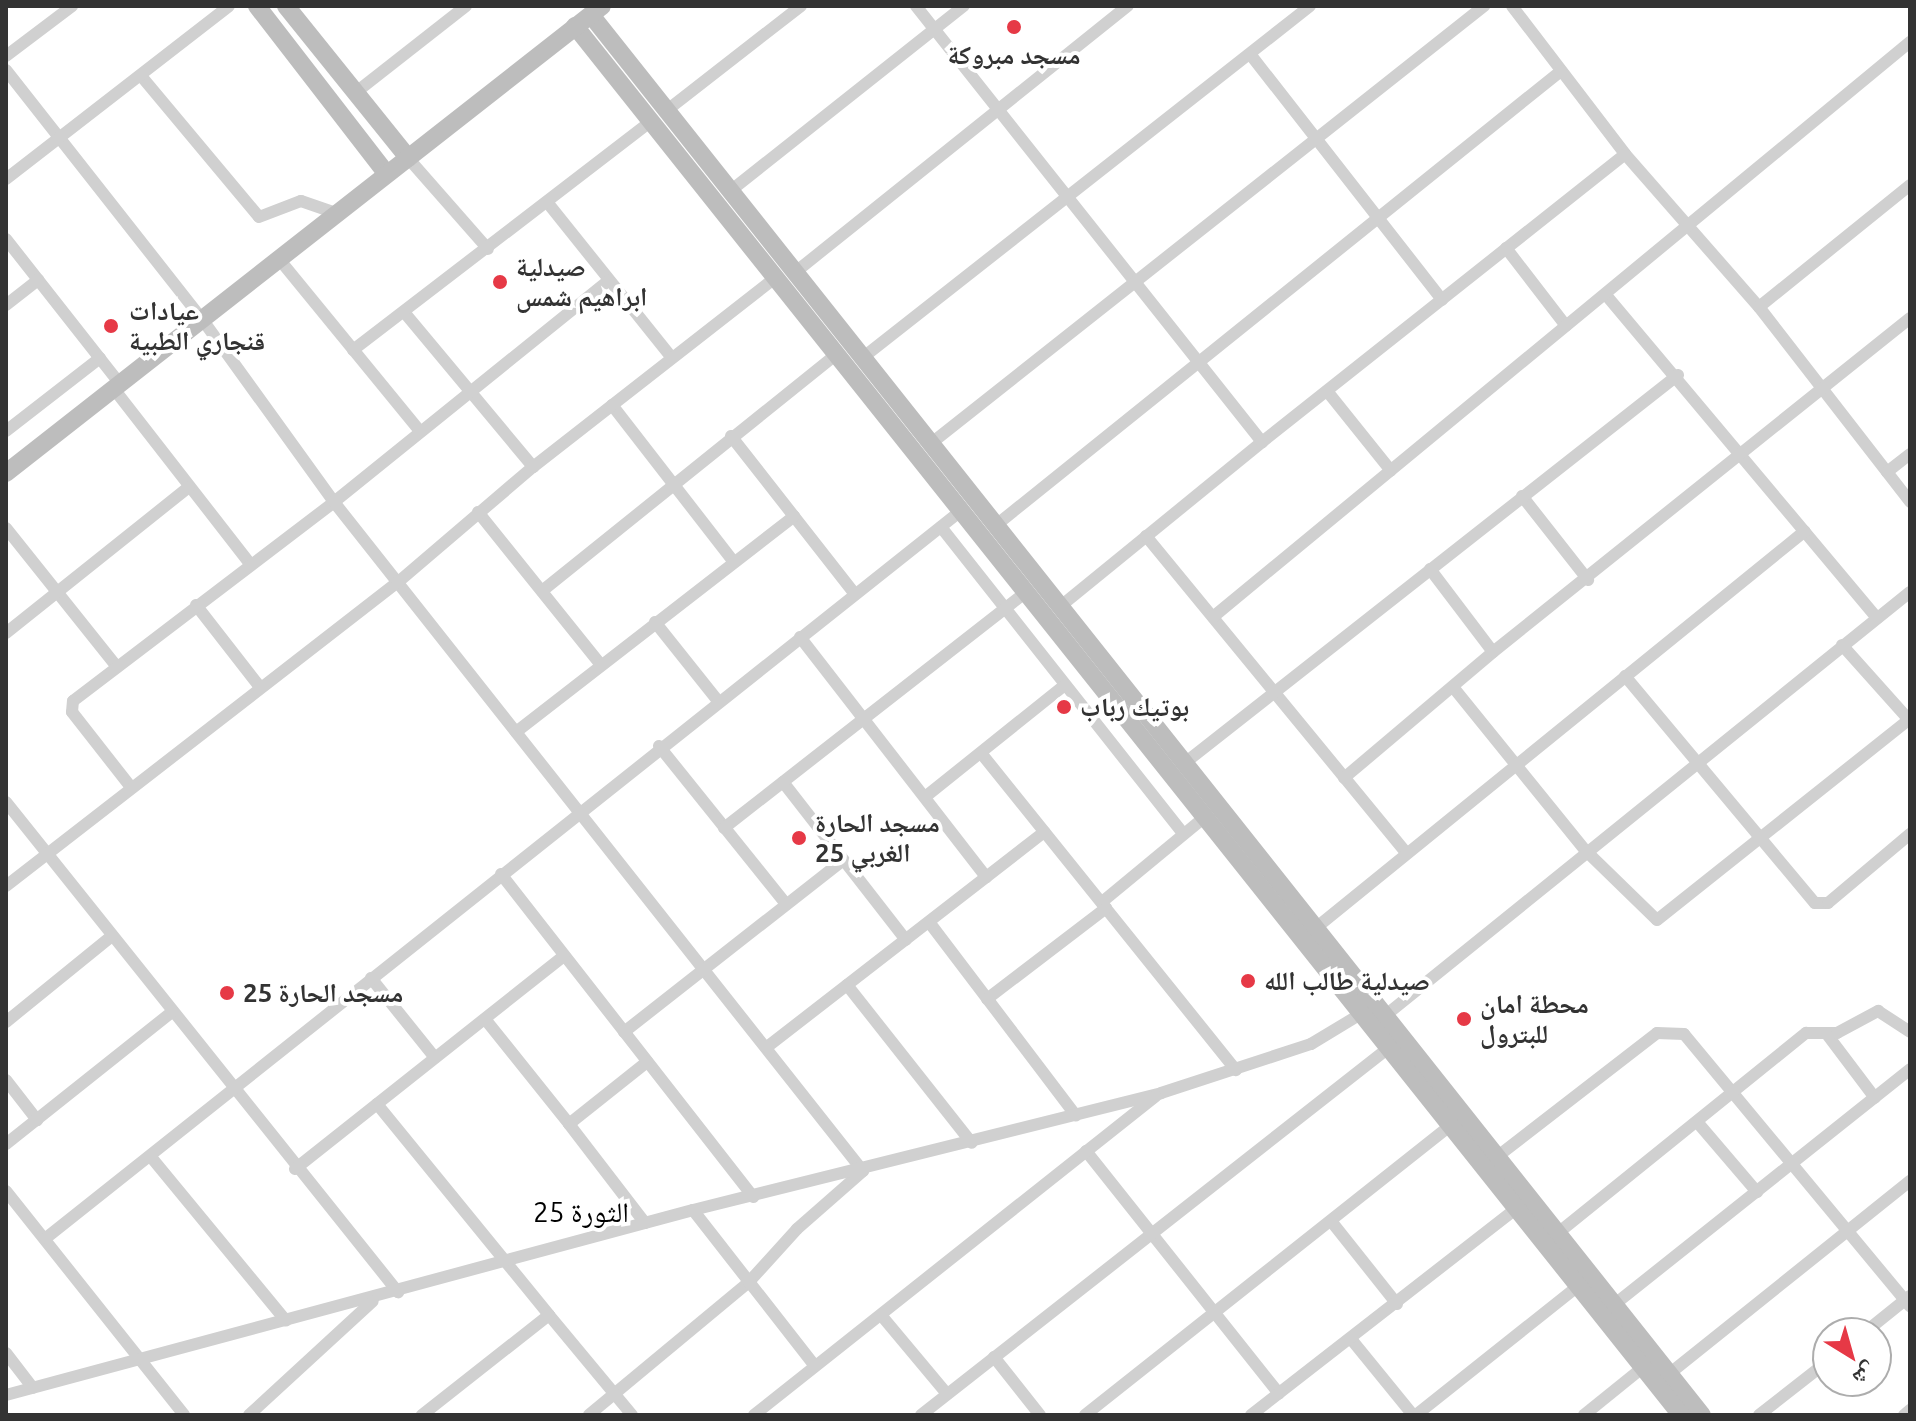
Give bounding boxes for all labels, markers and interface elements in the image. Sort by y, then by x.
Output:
marker: مسجد مبروكة [1005,18,1023,36]
place label: مسجد مبروكة [948,39,1080,71]
place label: صيدلية ابراهيم شمس [516,251,648,312]
marker: صيدلية ابراهيم شمس [491,273,509,291]
place label: عيادات قنجاري الطبية [129,295,265,356]
marker: عيادات قنجاري الطبية [100,315,122,337]
place label: بوتيك رباب [1080,691,1189,723]
marker: بوتيك رباب [1055,698,1073,716]
place label: مسجد الحارة 25 الغربي [815,807,940,868]
marker: مسجد الحارة 25 الغربي [790,829,808,847]
place label: صيدلية طالب الله [1264,965,1430,997]
marker: صيدلية طالب الله [1239,972,1257,990]
place label: مسجد الحارة 25 [243,977,403,1009]
marker: مسجد الحارة 25 [218,984,236,1002]
place label: محطة امان للبترول [1480,988,1589,1050]
marker: محطة امان للبترول [1455,1010,1473,1028]
district label: الثورة 25 [533,1195,629,1229]
north arrow [1812,1317,1892,1397]
text: ش [1849,1358,1882,1392]

